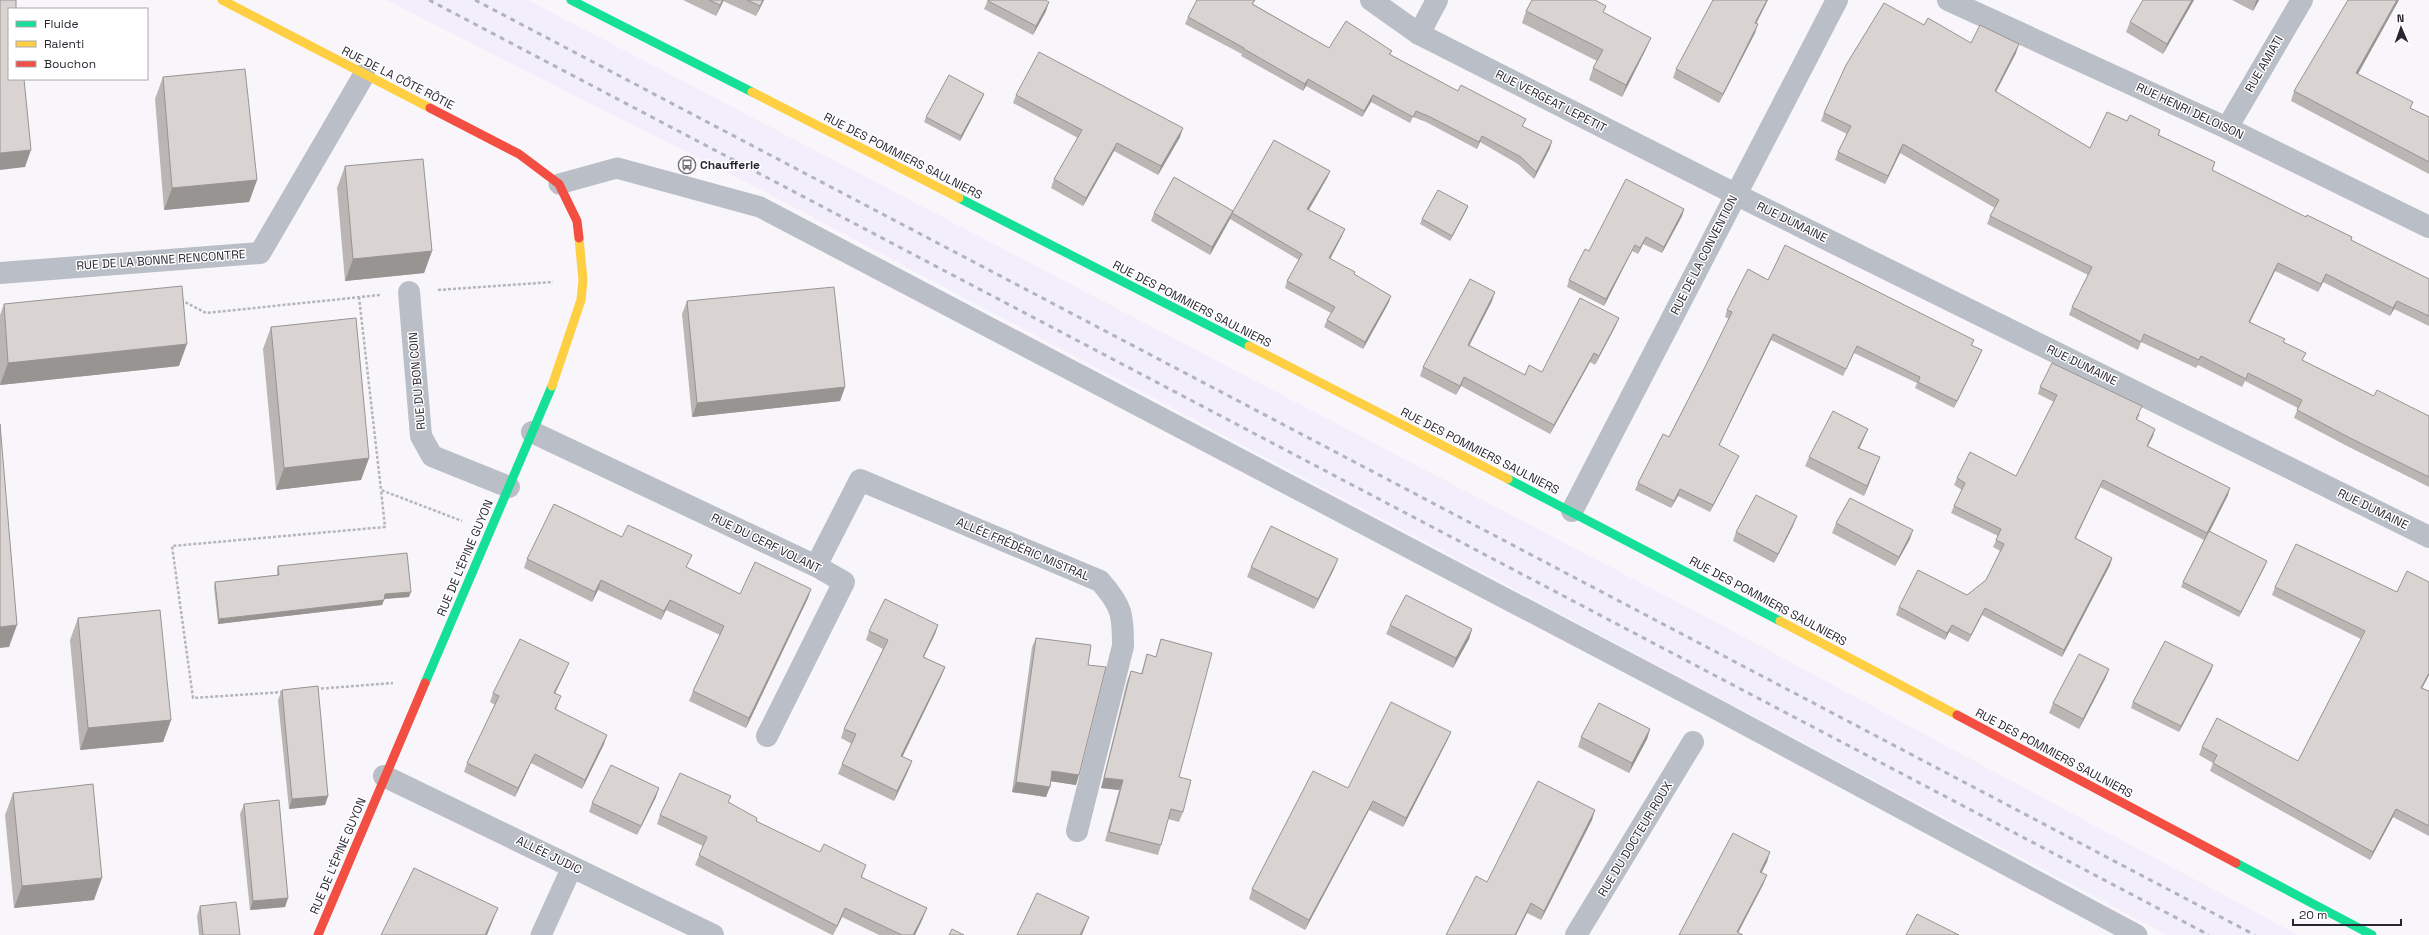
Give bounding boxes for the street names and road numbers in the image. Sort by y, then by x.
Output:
street label: RUE AMIATI [2241,33,2287,95]
street label: RUE DE LA CÔTE RÔTIE [339,43,457,113]
street label: RUE VERGEAT LEPETIT [1493,66,1609,136]
street label: RUE HENRI DELOISON [2134,79,2246,143]
street label: RUE DES POMMIERS SAULNIERS [821,109,985,203]
street label: RUE DE LA CONVENTION [1667,193,1741,317]
street label: RUE DUMAINE [1754,198,1830,246]
street label: RUE DE LA BONNE RENCONTRE [76,246,246,274]
street label: RUE DES POMMIERS SAULNIERS [1110,257,1274,351]
street label: RUE DU BON COIN [405,331,429,431]
street label: RUE DUMAINE [2044,341,2120,389]
street label: RUE DES POMMIERS SAULNIERS [1398,404,1562,498]
street label: RUE DUMAINE [2335,485,2411,533]
street label: RUE DE L'ÉPINE GUYON [433,497,497,619]
street label: RUE DU CERF VOLANT [708,509,824,577]
street label: ALLÉE FRÉDÉRIC MISTRAL [954,514,1092,584]
street label: RUE DES POMMIERS SAULNIERS [1687,553,1849,649]
street label: RUE DES POMMIERS SAULNIERS [1973,705,2135,801]
street label: RUE DU DOCTEUR ROUX [1594,778,1676,900]
street label: RUE DE L'ÉPINE GUYON [306,795,370,917]
street label: ALLÉE JUDIC [514,832,585,878]

